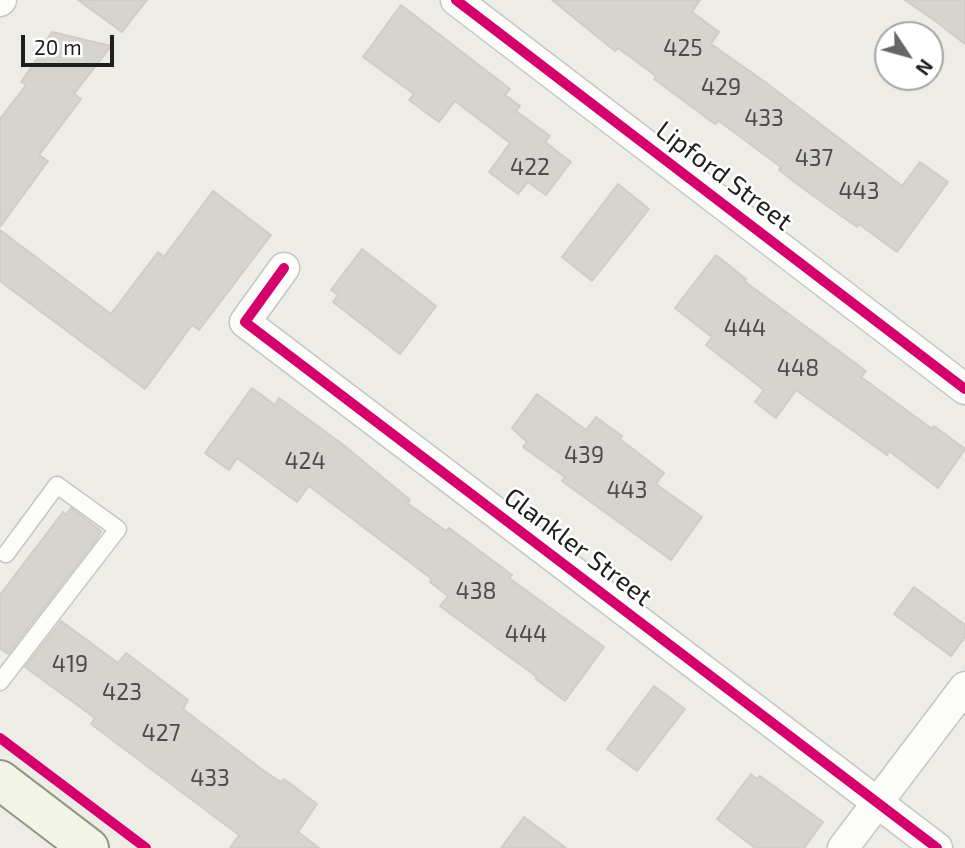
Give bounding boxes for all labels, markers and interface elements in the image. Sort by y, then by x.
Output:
scale bar [24,21,117,65]
north arrow [874,21,944,91]
text: 20 m [34,34,82,59]
house number: 425 [663,34,703,62]
text: N [911,55,938,80]
house number: 429 [701,73,741,101]
house number: 433 [744,104,784,132]
street label: Lipford Street [650,115,798,237]
house number: 437 [795,144,833,172]
house number: 422 [510,153,550,181]
house number: 443 [838,177,880,205]
house number: 444 [724,314,766,342]
house number: 448 [777,354,819,382]
house number: 439 [564,441,604,469]
house number: 424 [284,447,326,475]
house number: 443 [606,476,648,504]
street label: Glankler Street [498,481,658,613]
house number: 438 [456,577,496,605]
house number: 444 [505,620,547,648]
house number: 419 [52,650,88,678]
house number: 423 [102,678,142,706]
house number: 427 [142,719,180,747]
house number: 433 [190,764,230,792]

